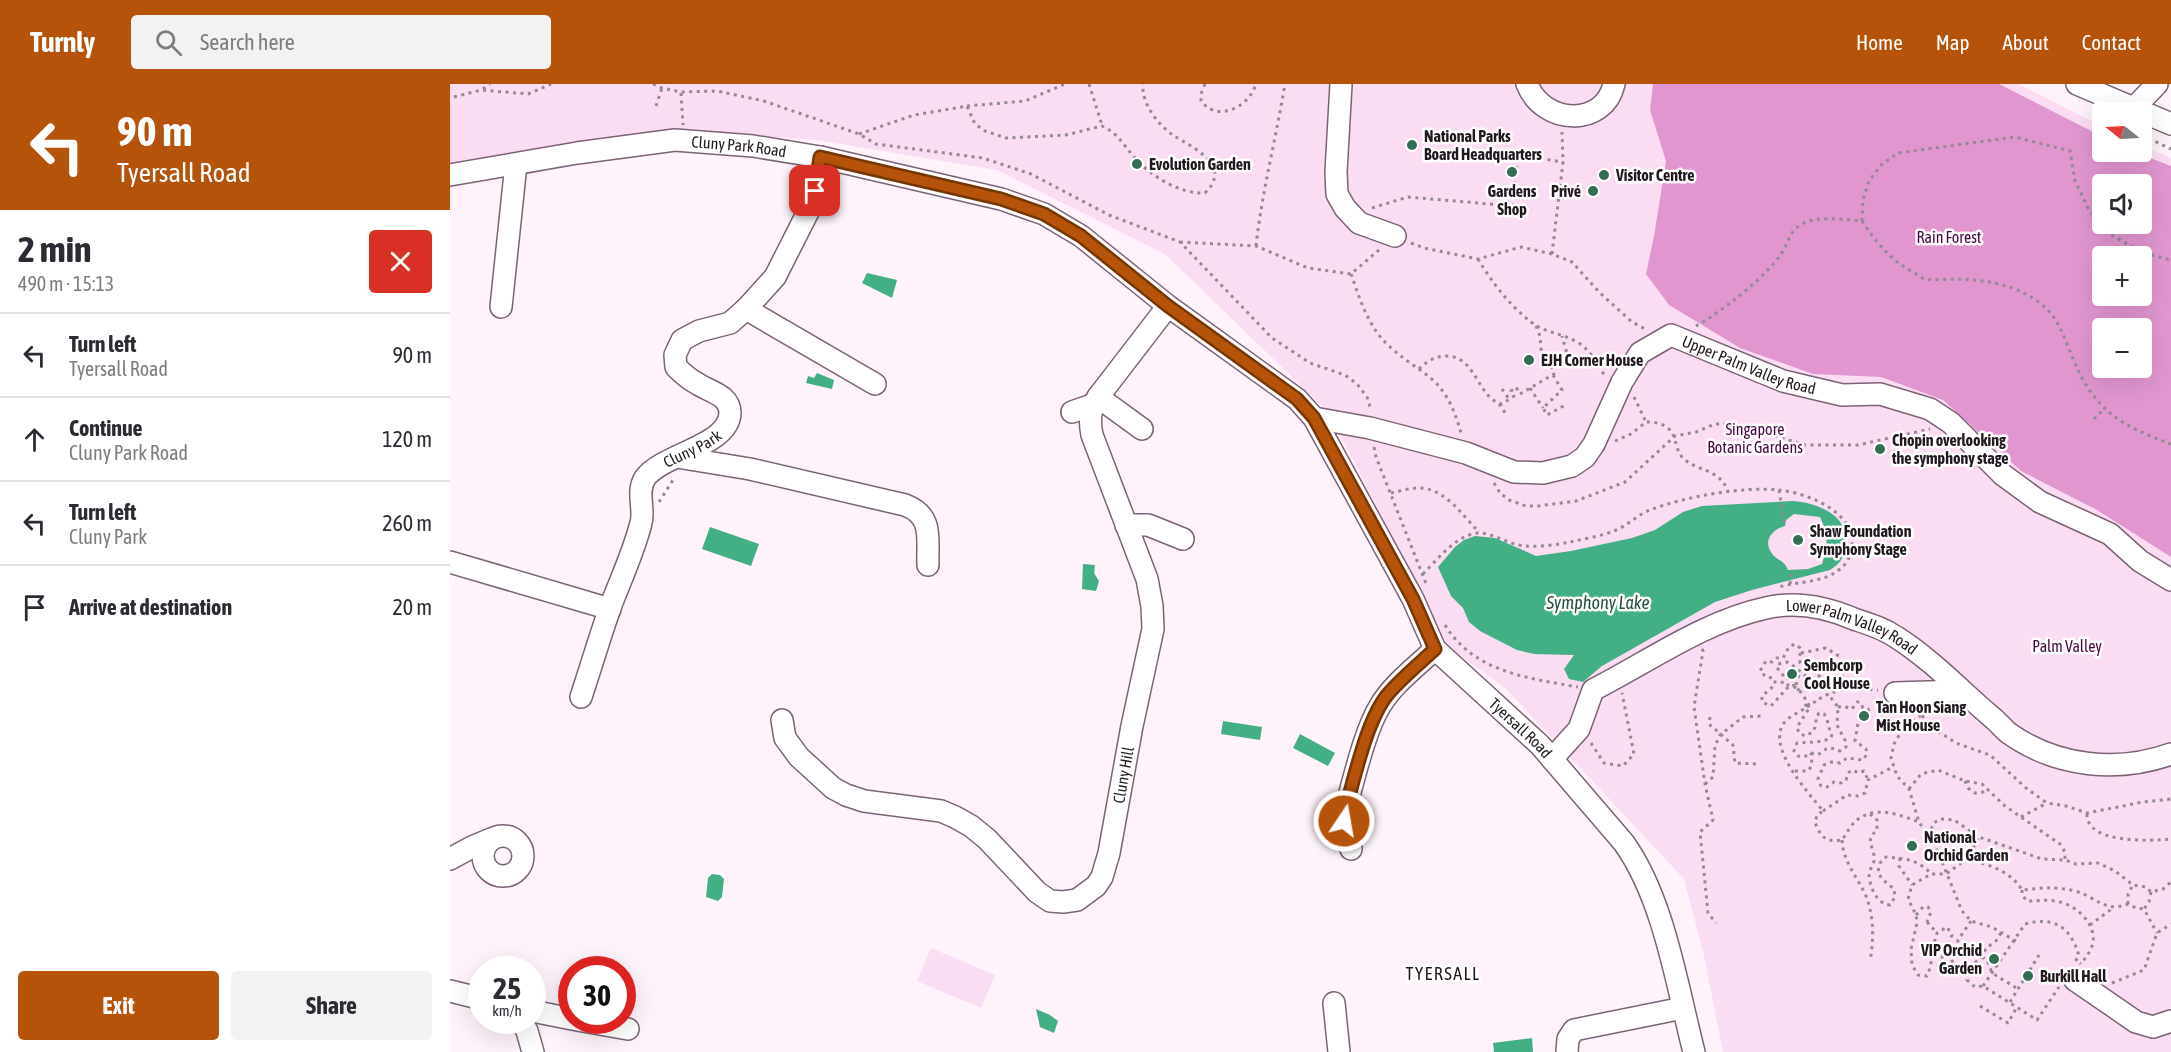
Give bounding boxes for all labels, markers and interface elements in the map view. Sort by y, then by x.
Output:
search box [131,15,551,69]
text: Turnly [30,26,95,58]
icon: search [152,26,185,59]
text: Search here [200,29,295,55]
text: Home [1856,30,1903,54]
text: Map [1936,30,1970,54]
text: About [2003,30,2049,54]
text: Contact [2082,30,2141,54]
north arrow [2092,102,2152,162]
map controls [2092,102,2152,378]
text: 90 m [117,107,192,155]
icon: left [18,108,96,186]
place label: National Parks Board Headquarters [1424,127,1542,163]
street label: Cluny Park Road [691,132,788,160]
marker: National Parks Board Headquarters [1405,138,1419,152]
place label: Evolution Garden [1149,155,1251,173]
text: Tyersall Road [117,157,251,188]
marker: Evolution Garden [1130,157,1144,171]
pin [789,165,840,216]
marker: Gardens Shop [1505,165,1519,179]
place label: Visitor Centre [1615,166,1695,184]
marker: Visitor Centre [1597,168,1611,182]
icon: arrive [798,174,831,207]
button: sound [2092,174,2152,234]
place label: Gardens Shop [1488,182,1537,218]
place label: Privé [1551,182,1581,200]
marker: Privé [1586,184,1600,198]
text: 2 min [18,228,92,270]
park label: Rain Forest [1917,228,1982,246]
button: close [369,230,432,293]
button: + [2092,246,2152,306]
text: 490 m · 15:13 [18,272,114,295]
button: − [2092,318,2152,378]
text: Turn left [69,331,136,357]
street label: Upper Palm Valley Road [1680,332,1818,397]
icon: left [18,339,51,372]
text: 90 m [392,342,432,368]
place label: EJH Corner House [1541,351,1643,369]
marker: EJH Corner House [1522,353,1536,367]
text: Tyersall Road [69,357,168,380]
text: Continue [69,415,143,441]
park label: Singapore Botanic Gardens [1707,420,1803,456]
icon: ahead [18,423,51,456]
text: 120 m [382,426,432,452]
street label: Cluny Park [660,426,725,471]
place label: Chopin overlooking the symphony stage [1891,431,2009,467]
text: Cluny Park Road [69,441,188,464]
marker: Chopin overlooking the symphony stage [1873,442,1887,456]
text: Turn left [69,499,136,525]
icon: left [18,507,51,540]
text: 260 m [382,510,432,536]
place label: Shaw Foundation Symphony Stage [1810,522,1912,558]
text: Cluny Park [69,525,147,548]
marker: Shaw Foundation Symphony Stage [1791,533,1805,547]
icon: arrive [18,591,51,624]
water label: Symphony Lake [1545,592,1650,613]
text: Arrive at destination [69,594,232,620]
text: 20 m [392,594,432,620]
street label: Lower Palm Valley Road [1786,596,1921,658]
park label: Palm Valley [2032,637,2102,656]
place label: Sembcorp Cool House [1804,656,1870,692]
marker: Sembcorp Cool House [1785,667,1799,681]
street label: Tyersall Road [1486,694,1556,761]
place label: Tan Hoon Siang Mist House [1876,698,1966,734]
marker: Tan Hoon Siang Mist House [1857,709,1871,723]
street label: Cluny Hill [1109,744,1137,805]
position arrow [1312,789,1376,853]
place label: National Orchid Garden [1924,828,2009,864]
marker: National Orchid Garden [1905,839,1919,853]
place label: VIP Orchid Garden [1920,941,1982,977]
marker: VIP Orchid Garden [1987,952,2001,966]
speed limit sign: 30 [558,956,636,1034]
district label: TYERSALL [1406,963,1480,984]
place label: Burkill Hall [2040,967,2107,985]
marker: Burkill Hall [2021,969,2035,983]
button: Exit [18,971,219,1040]
button: Share [231,971,432,1040]
text: 25 [493,971,521,1005]
text: km/h [492,1002,522,1019]

